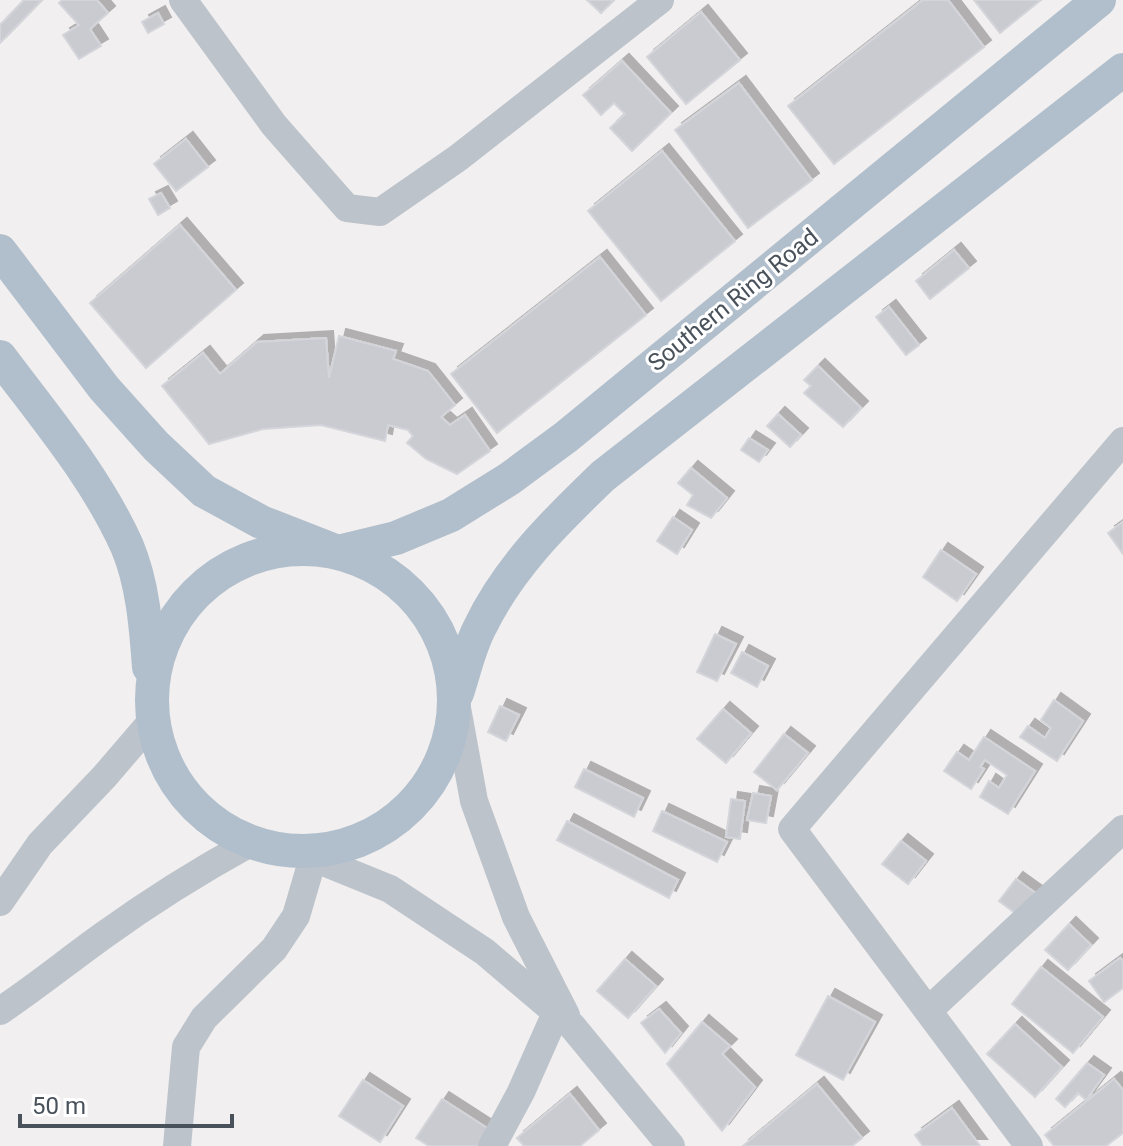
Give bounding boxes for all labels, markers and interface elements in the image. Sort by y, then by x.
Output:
street label: Southern Ring Road [642,223,824,377]
scale bar [20,1078,232,1128]
text: 50 m [32,1092,86,1120]

